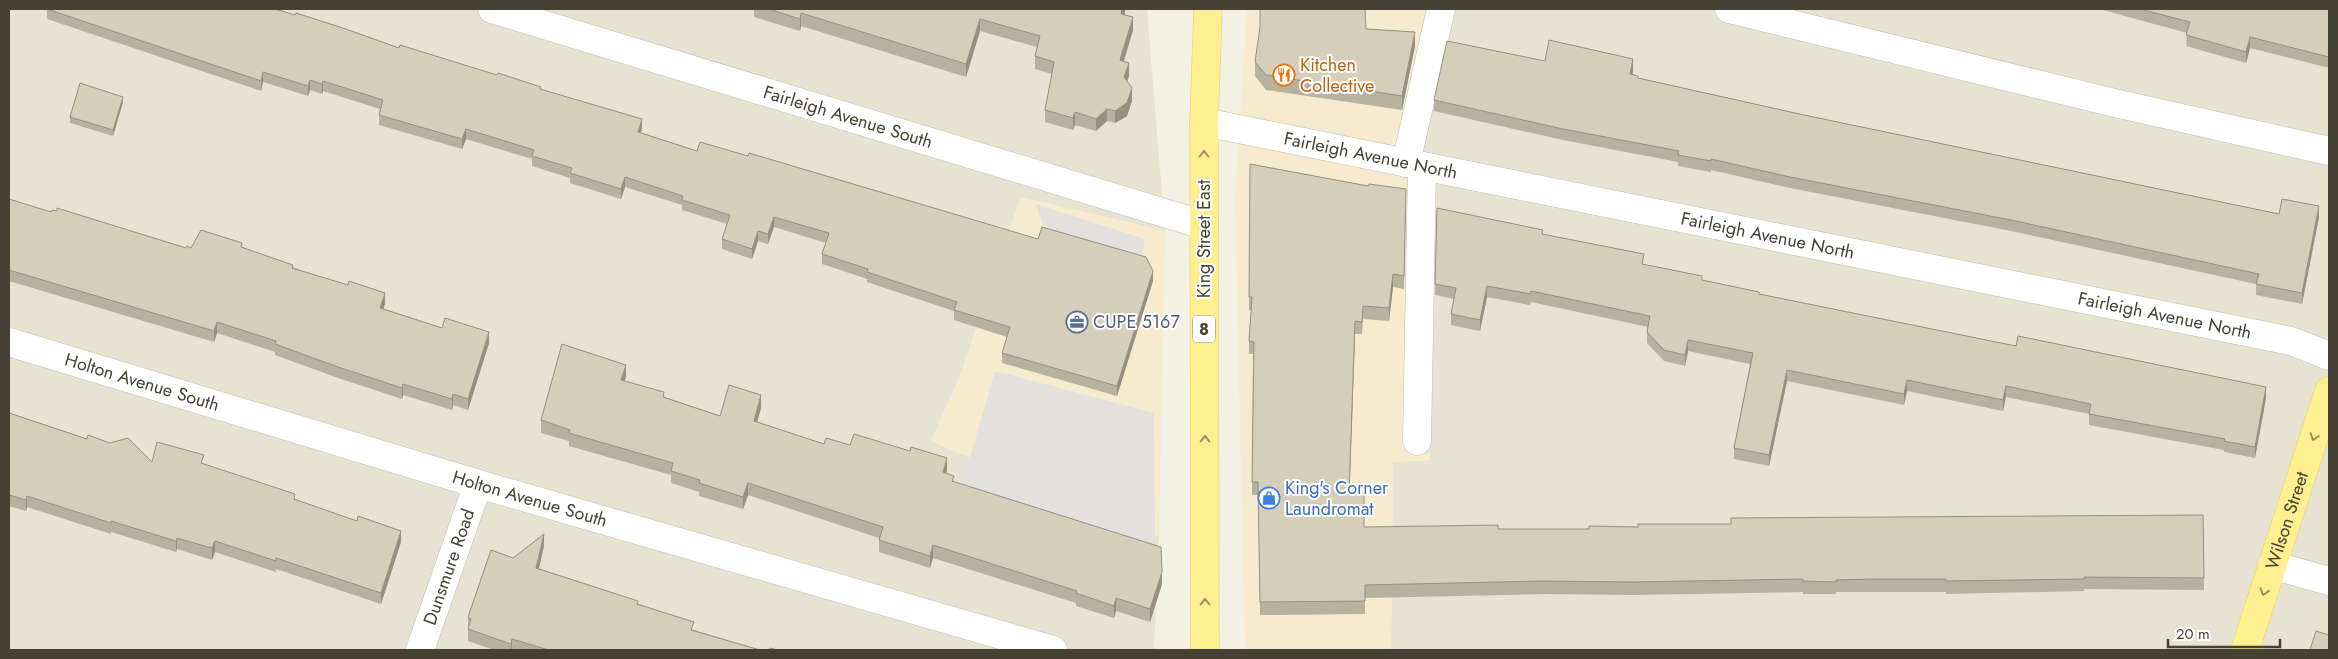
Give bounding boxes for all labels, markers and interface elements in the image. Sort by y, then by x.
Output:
place label: Kitchen Collective [1300,52,1374,99]
restaurant icon: Kitchen Collective [1272,63,1296,87]
street label: Fairleigh Avenue South [760,79,936,155]
street label: Fairleigh Avenue North [1282,125,1460,186]
one-way arrow [1199,150,1209,158]
street label: King Street East [1191,179,1217,298]
street label: Fairleigh Avenue North [1679,205,1857,266]
street label: Fairleigh Avenue North [2076,285,2254,346]
place label: CUPE 5167 [1093,309,1180,335]
office icon: CUPE 5167 [1065,310,1089,334]
road number: 8 [1193,316,1215,342]
street label: Holton Avenue South [62,347,223,418]
one-way arrow [2310,432,2320,441]
one-way arrow [1200,435,1210,442]
street label: Holton Avenue South [449,464,610,534]
street label: Wilson Street [2259,468,2315,573]
place label: King's Corner Laundromat [1285,475,1389,522]
shop icon: King's Corner Laundromat [1257,486,1281,510]
street label: Dunsmure Road [417,505,481,629]
one-way arrow [2259,587,2269,595]
one-way arrow [1200,597,1210,605]
scale bar [2168,616,2280,648]
text: 20 m [2176,623,2210,645]

